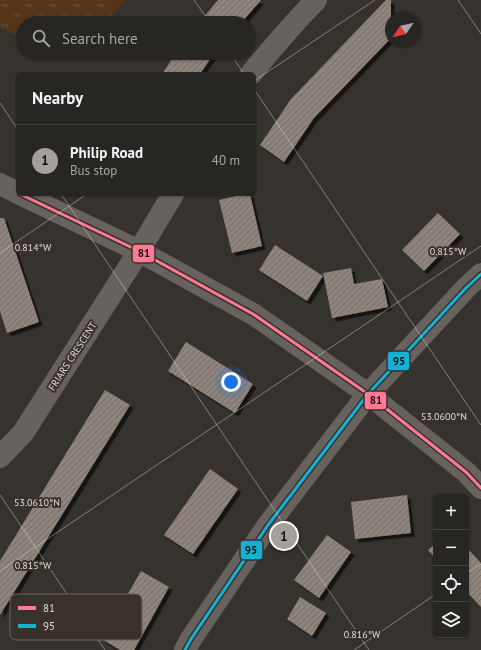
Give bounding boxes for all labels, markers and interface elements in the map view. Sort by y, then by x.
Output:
north arrow [385,12,421,48]
search box [16,16,256,60]
icon: search [30,27,52,49]
text: Search here [62,29,138,48]
text: Nearby [32,87,83,109]
text: Philip Road [70,143,143,162]
text: 1 [41,152,49,169]
text: 40 m [212,152,240,169]
text: Bus stop [70,162,117,179]
text: 0.814°W [15,241,52,254]
line badge: 81 [132,244,155,263]
text: 0.815°W [430,245,467,258]
text: 81 [138,246,150,260]
street label: FRIARS CRESCENT [45,319,100,393]
line badge: 95 [387,351,410,371]
text: 95 [393,354,405,368]
your location [221,372,241,392]
line badge: 81 [364,391,387,410]
text: 81 [370,393,382,407]
text: 53.0600°N [421,410,467,423]
map controls [433,494,469,638]
button: + [433,494,469,530]
text: 53.0610°N [14,496,60,509]
pin: 1 [271,521,297,551]
button: − [433,530,469,566]
line badge: 95 [240,540,263,560]
text: 95 [245,543,257,557]
text: 0.815°W [15,559,52,572]
button: locate [433,566,469,602]
legend [10,594,142,640]
text: 81 [43,601,55,615]
button: layers [433,602,469,638]
text: 95 [43,619,55,633]
text: 0.816°W [344,628,381,641]

